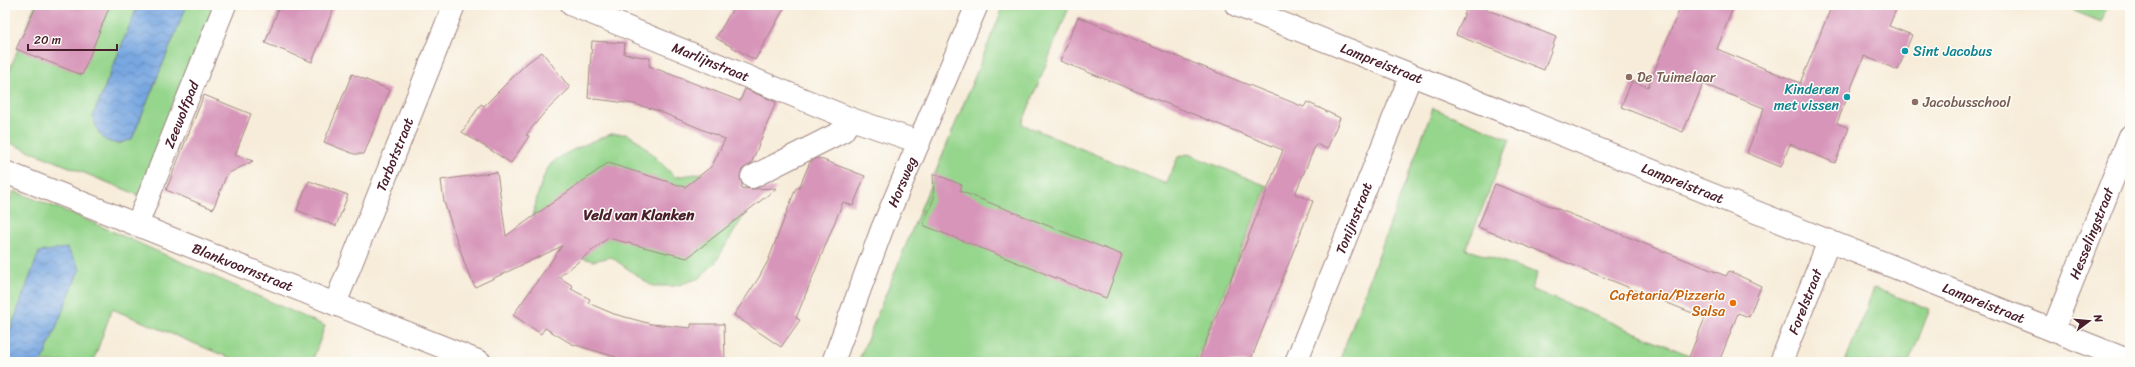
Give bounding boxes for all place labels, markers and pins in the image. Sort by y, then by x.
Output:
place label: Sint Jacobus [1913,39,1993,64]
marker: Sint Jacobus [1900,46,1910,56]
place label: De Tuimelaar [1637,65,1717,90]
marker: De Tuimelaar [1624,72,1634,82]
place label: Kinderen met vissen [1774,77,1839,118]
place label: Jacobusschool [1922,90,2011,115]
marker: Kinderen met vissen [1842,92,1852,102]
marker: Jacobusschool [1910,97,1920,107]
place label: Cafetaria/Pizzeria Salsa [1610,283,1726,324]
marker: Cafetaria/Pizzeria Salsa [1728,298,1738,308]

